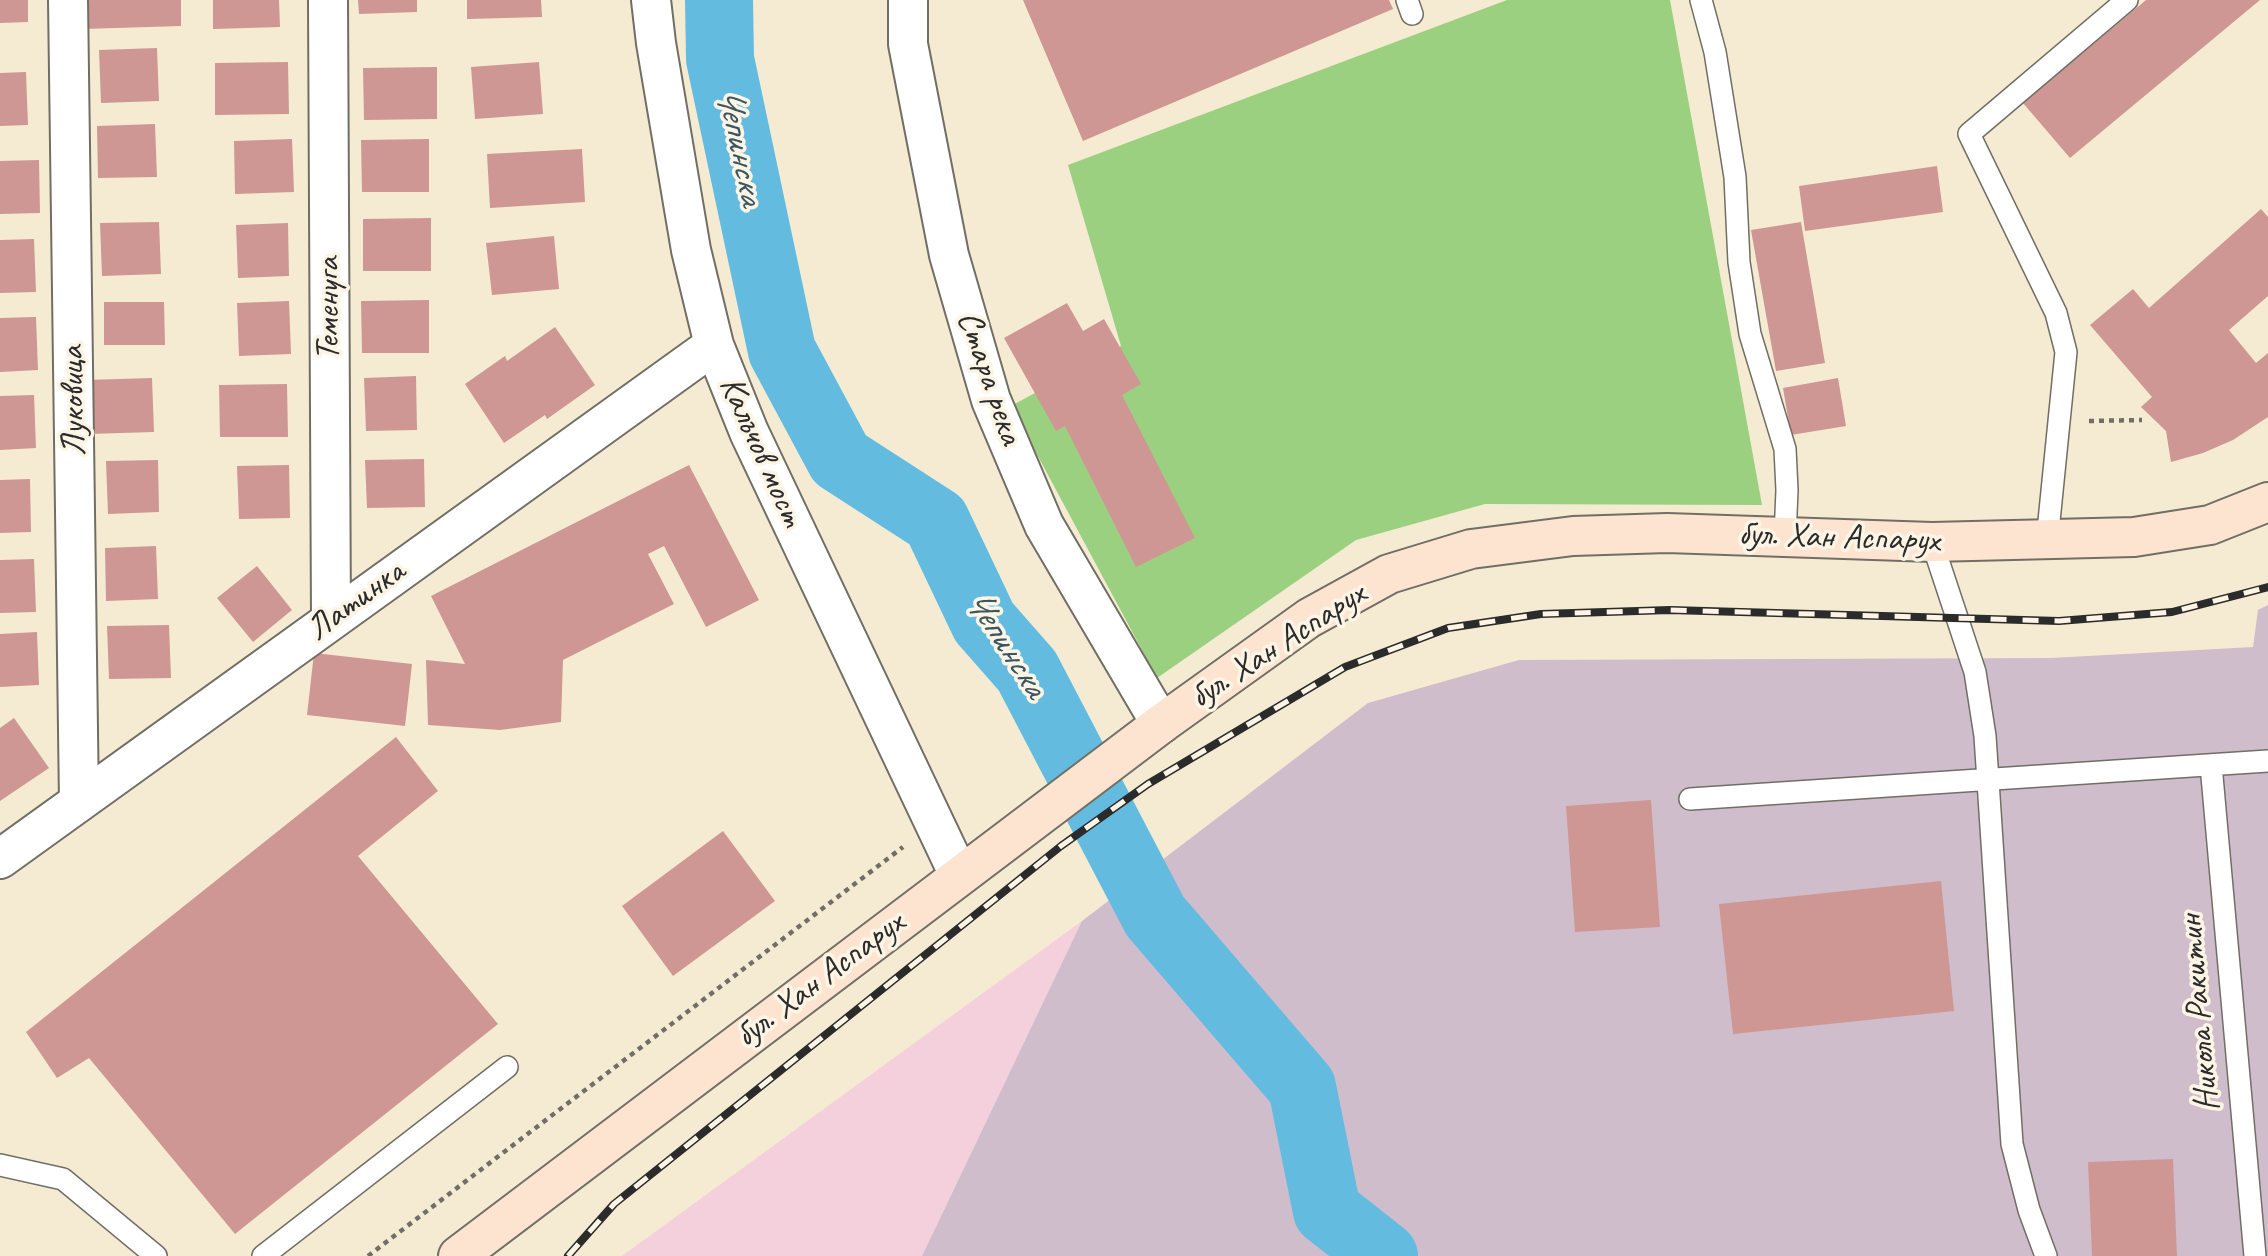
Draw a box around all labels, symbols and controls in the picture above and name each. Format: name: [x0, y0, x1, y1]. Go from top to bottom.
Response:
water label: Чепинска: [705, 83, 773, 209]
street label: Теменуга: [308, 257, 350, 361]
street label: Стара река: [947, 306, 1031, 450]
street label: Луковица: [52, 346, 96, 456]
street label: Калъчов мост: [709, 370, 813, 534]
street label: бул. Хан Аспарух: [1738, 514, 1940, 562]
street label: Латинка: [299, 551, 413, 651]
street label: бул. Хан Аспарух: [1182, 574, 1374, 718]
water label: Чепинска: [954, 582, 1056, 706]
street label: бул. Хан Аспарух: [727, 903, 913, 1057]
street label: Никола Ракитин: [2170, 913, 2230, 1113]

